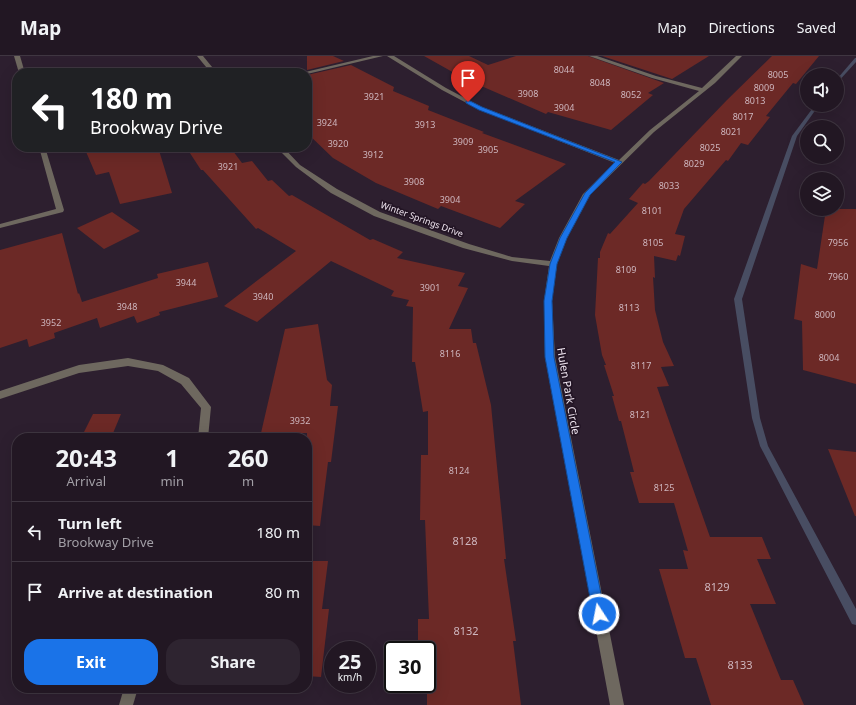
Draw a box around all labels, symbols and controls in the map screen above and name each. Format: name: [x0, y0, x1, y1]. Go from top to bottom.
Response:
text: Map: [20, 15, 61, 41]
text: Map: [657, 18, 686, 37]
text: Directions: [708, 18, 775, 37]
text: Saved: [797, 18, 836, 37]
pin: [451, 61, 485, 102]
house number: 8044: [554, 63, 574, 76]
icon: arrive: [457, 67, 479, 89]
house number: 8005: [768, 68, 788, 81]
map controls: [800, 68, 844, 216]
button: sound: [800, 68, 844, 112]
house number: 8048: [590, 76, 610, 89]
text: 180 m: [90, 79, 173, 117]
house number: 8009: [754, 81, 774, 94]
icon: left: [24, 84, 76, 136]
house number: 3908: [518, 87, 538, 100]
house number: 8052: [621, 88, 641, 101]
house number: 3921: [364, 90, 384, 103]
house number: 8013: [745, 94, 765, 107]
house number: 3904: [554, 101, 574, 114]
house number: 8017: [733, 110, 753, 123]
text: Brookway Drive: [90, 115, 223, 139]
house number: 3924: [317, 116, 337, 129]
house number: 3913: [415, 118, 435, 131]
button: search: [800, 120, 844, 164]
house number: 8021: [721, 125, 741, 138]
house number: 3909: [453, 135, 473, 148]
house number: 3920: [328, 137, 348, 150]
house number: 8025: [700, 141, 720, 154]
house number: 3905: [478, 143, 498, 156]
house number: 3912: [363, 148, 383, 161]
house number: 8029: [684, 157, 704, 170]
house number: 3921: [218, 160, 238, 173]
button: layers: [800, 172, 844, 216]
house number: 3908: [404, 175, 424, 188]
house number: 8033: [659, 179, 679, 192]
house number: 3904: [440, 193, 460, 206]
street label: Winter Springs Drive: [379, 198, 465, 240]
house number: 8101: [642, 204, 662, 217]
house number: 8105: [643, 236, 663, 249]
house number: 7956: [828, 236, 848, 249]
house number: 8109: [616, 263, 636, 276]
house number: 7960: [828, 270, 848, 283]
house number: 3944: [176, 276, 196, 289]
house number: 3901: [420, 281, 440, 294]
house number: 3940: [253, 290, 273, 303]
house number: 3948: [117, 300, 137, 313]
house number: 8113: [619, 301, 639, 314]
house number: 8000: [815, 308, 835, 321]
house number: 3952: [41, 316, 61, 329]
street label: Hulen Park Circle: [554, 346, 584, 436]
house number: 8116: [440, 347, 460, 360]
house number: 8004: [819, 351, 839, 364]
house number: 8117: [631, 359, 651, 372]
house number: 8121: [630, 408, 650, 421]
house number: 3932: [290, 414, 310, 427]
text: 20:43: [55, 441, 117, 474]
text: 1: [165, 441, 179, 474]
text: 260: [227, 441, 269, 474]
house number: 8124: [449, 464, 469, 477]
text: Arrival: [66, 472, 106, 490]
text: min: [160, 472, 184, 490]
text: m: [242, 472, 254, 490]
house number: 8125: [654, 481, 674, 494]
text: Turn left: [58, 513, 122, 533]
icon: left: [24, 521, 46, 543]
text: 180 m: [256, 522, 300, 542]
text: Brookway Drive: [58, 533, 154, 551]
house number: 8128: [452, 533, 478, 548]
house number: 8129: [704, 579, 730, 594]
icon: arrive: [24, 581, 46, 603]
text: Arrive at destination: [58, 582, 213, 602]
text: 80 m: [265, 582, 300, 602]
position arrow: [578, 593, 620, 635]
house number: 8132: [453, 623, 479, 638]
button: Exit: [24, 639, 158, 685]
button: Share: [166, 639, 300, 685]
speed limit sign: 30: [384, 641, 436, 693]
text: 25: [339, 648, 361, 675]
house number: 8133: [727, 657, 753, 672]
text: km/h: [338, 670, 362, 684]

